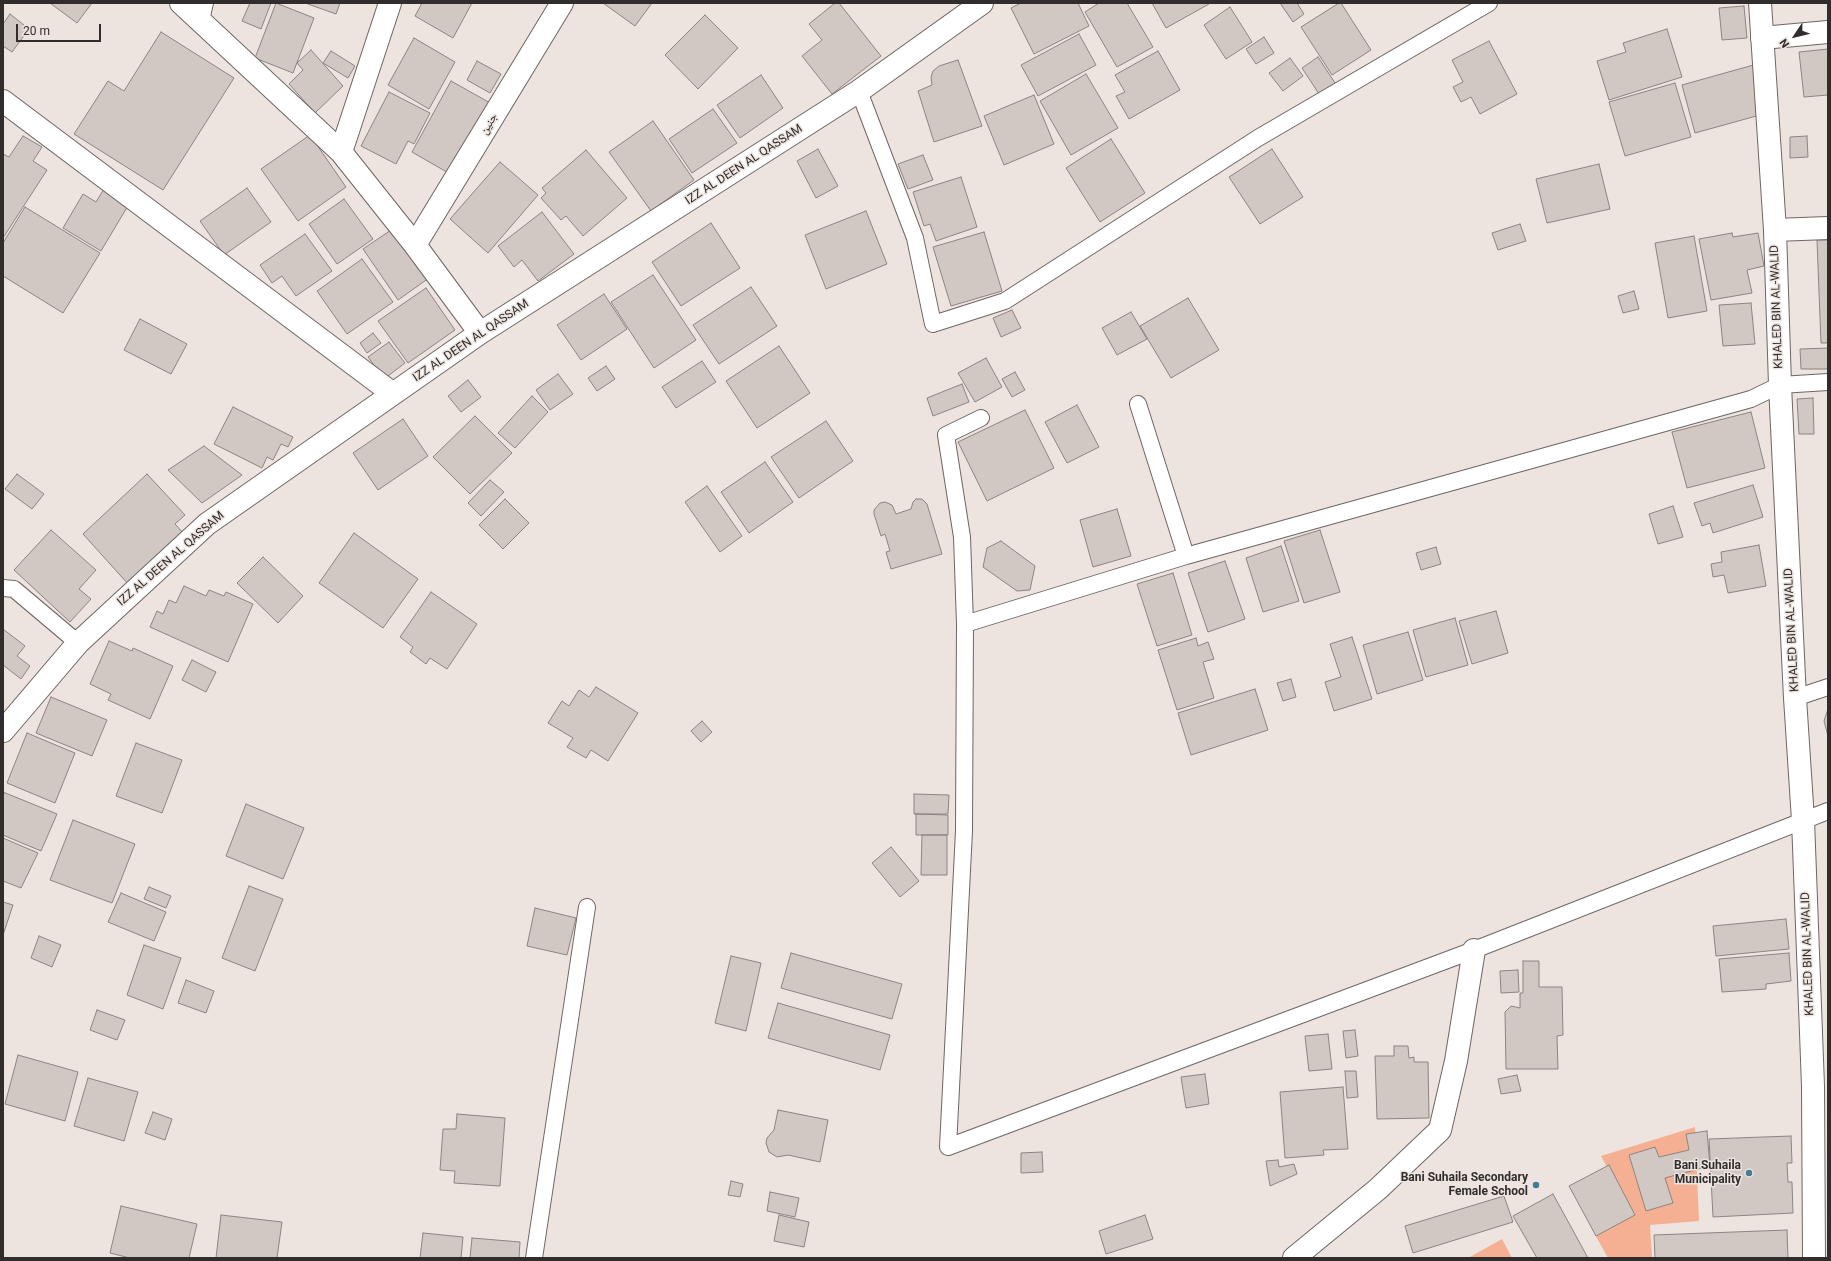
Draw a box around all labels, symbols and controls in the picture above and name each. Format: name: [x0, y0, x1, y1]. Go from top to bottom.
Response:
scale bar: [18, 16, 103, 42]
north arrow: [1775, 16, 1815, 56]
text: 20 m: [23, 24, 50, 38]
text: N: [1777, 36, 1792, 50]
street label: جنين: [477, 111, 501, 137]
street label: IZZ AL DEEN AL QASSAM: [683, 122, 805, 208]
street label: KHALED BIN AL-WALID: [1768, 245, 1786, 369]
street label: IZZ AL DEEN AL QASSAM: [410, 297, 532, 385]
street label: IZZ AL DEEN AL QASSAM: [115, 509, 227, 609]
street label: KHALED BIN AL-WALID: [1782, 568, 1802, 692]
street label: KHALED BIN AL-WALID: [1799, 892, 1817, 1016]
place label: Bani Suhaila Municipality: [1674, 1159, 1741, 1187]
marker: Bani Suhaila Municipality: [1744, 1168, 1754, 1178]
place label: Bani Suhaila Secondary Female School: [1401, 1171, 1528, 1199]
marker: Bani Suhaila Secondary Female School: [1531, 1180, 1541, 1190]

